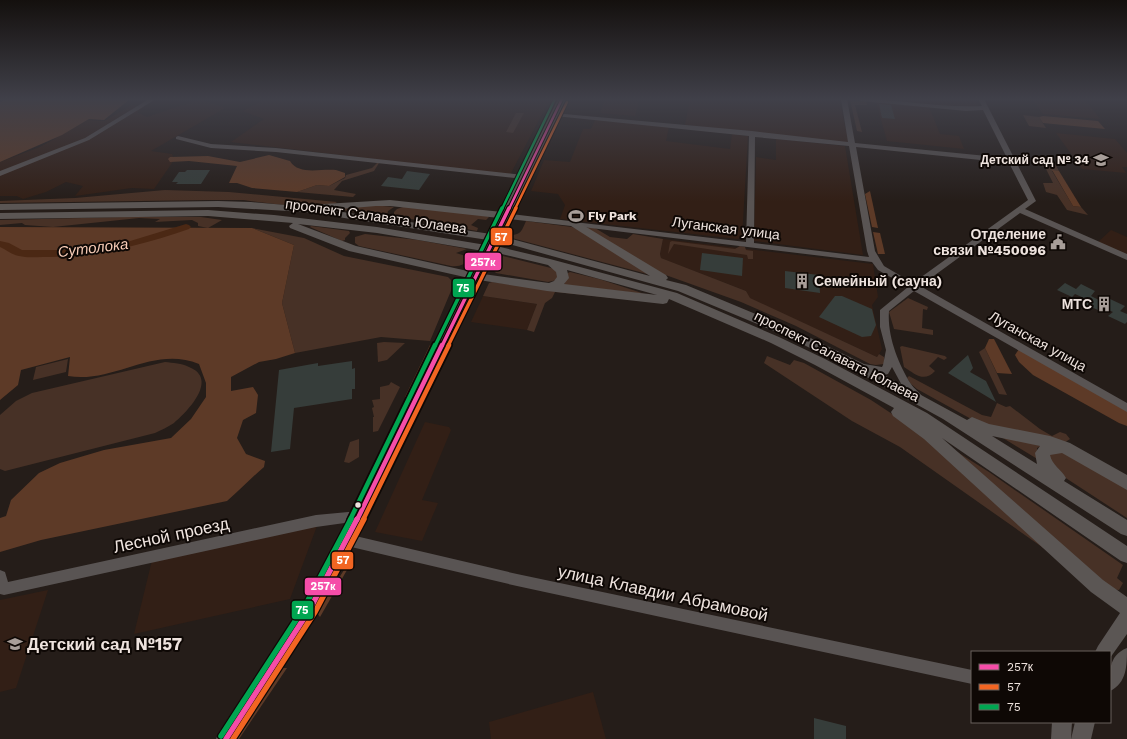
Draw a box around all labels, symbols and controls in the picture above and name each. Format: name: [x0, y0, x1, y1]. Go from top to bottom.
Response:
school or university icon: Детский сад № 34: [1092, 151, 1110, 169]
place label: Детский сад № 34: [980, 153, 1089, 167]
street label: проспект Салавата Юлаева: [284, 195, 468, 237]
sports icon: Fly Park: [567, 207, 585, 225]
place label: Fly Park: [588, 209, 637, 223]
street label: Луганская улица: [671, 213, 781, 243]
place label: Отделение связи №450096: [933, 226, 1046, 258]
line badge: 57: [490, 227, 513, 246]
text: 57: [495, 231, 508, 244]
public building icon: Отделение связи №450096: [1049, 233, 1067, 251]
water label: Сутолока: [57, 235, 129, 261]
line badge: 257к: [464, 252, 502, 271]
text: 257к: [471, 256, 496, 269]
building icon: Семейный (сауна): [793, 272, 811, 290]
place label: Семейный (сауна): [814, 273, 942, 289]
line badge: 75: [452, 278, 475, 298]
text: 75: [457, 282, 469, 295]
building icon: МТС: [1095, 295, 1113, 313]
place label: МТС: [1062, 296, 1092, 312]
street label: проспект Салавата Юлаева: [752, 307, 922, 405]
street label: Луганская улица: [987, 308, 1090, 374]
unlabelled marker: [353, 500, 363, 510]
street label: Лесной проезд: [111, 513, 231, 557]
line badge: 57: [331, 551, 354, 570]
text: 57: [337, 554, 350, 567]
street label: улица Клавдии Абрамовой: [556, 561, 770, 625]
line badge: 257к: [304, 577, 342, 596]
text: 257к: [311, 580, 336, 593]
line badge: 75: [291, 600, 314, 620]
text: 75: [296, 604, 308, 617]
place label: Детский сад №157: [27, 634, 182, 654]
school or university icon: Детский сад №157: [6, 635, 24, 653]
legend: [971, 651, 1111, 723]
text: 257к: [1007, 660, 1034, 674]
text: 57: [1007, 680, 1021, 694]
text: 75: [1007, 700, 1021, 714]

